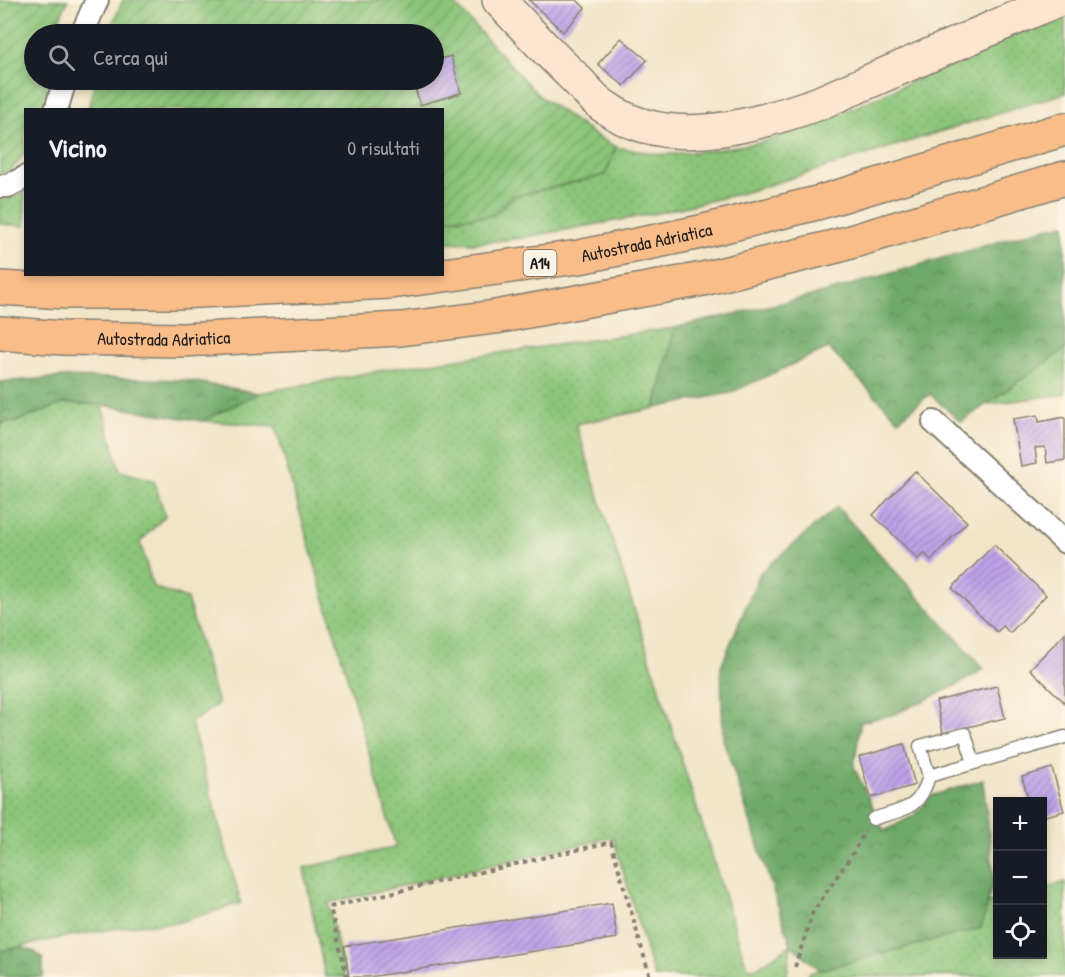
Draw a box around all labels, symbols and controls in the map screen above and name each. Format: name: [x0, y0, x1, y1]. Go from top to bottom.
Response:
search box: [24, 24, 444, 90]
icon: search: [45, 41, 78, 74]
text: Cerca qui: [93, 42, 168, 72]
text: Vicino: [48, 130, 107, 165]
text: 0 risultati: [347, 134, 420, 161]
street label: Autostrada Adriatica: [579, 217, 714, 268]
road number: A14: [524, 250, 556, 276]
street label: Autostrada Adriatica: [97, 325, 231, 352]
map controls: [993, 797, 1047, 959]
button: +: [993, 797, 1047, 851]
button: −: [993, 851, 1047, 905]
button: locate: [993, 905, 1047, 959]

